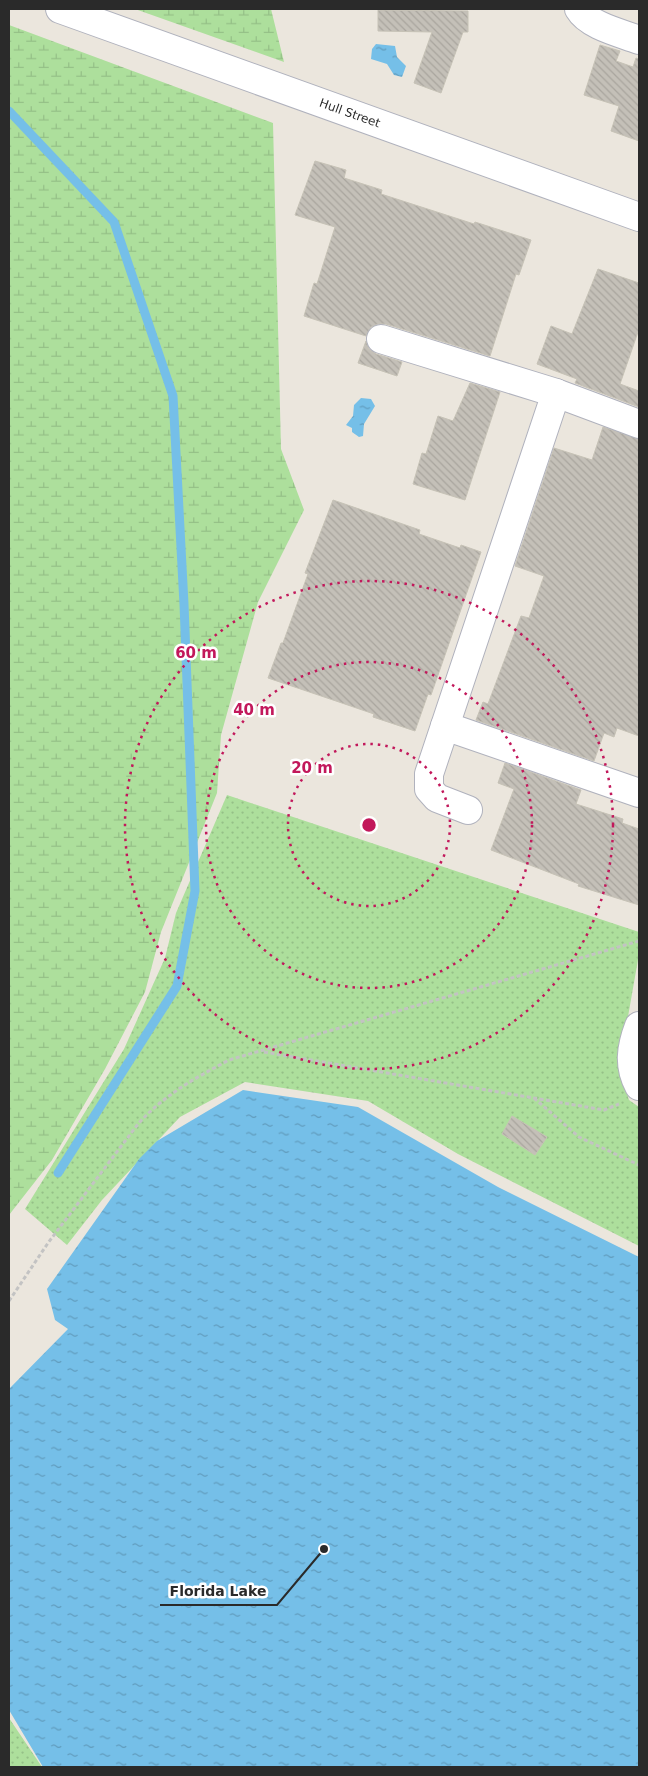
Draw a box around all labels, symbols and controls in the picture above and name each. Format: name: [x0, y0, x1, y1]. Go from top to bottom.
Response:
street label: Hull Street: [318, 96, 382, 131]
text: 60 m: [175, 644, 217, 662]
text: 40 m: [233, 701, 275, 719]
text: 20 m: [291, 759, 333, 777]
centre of rings: [360, 816, 378, 834]
callout: Florida Lake: [160, 1576, 277, 1605]
text: Florida Lake: [170, 1583, 266, 1599]

